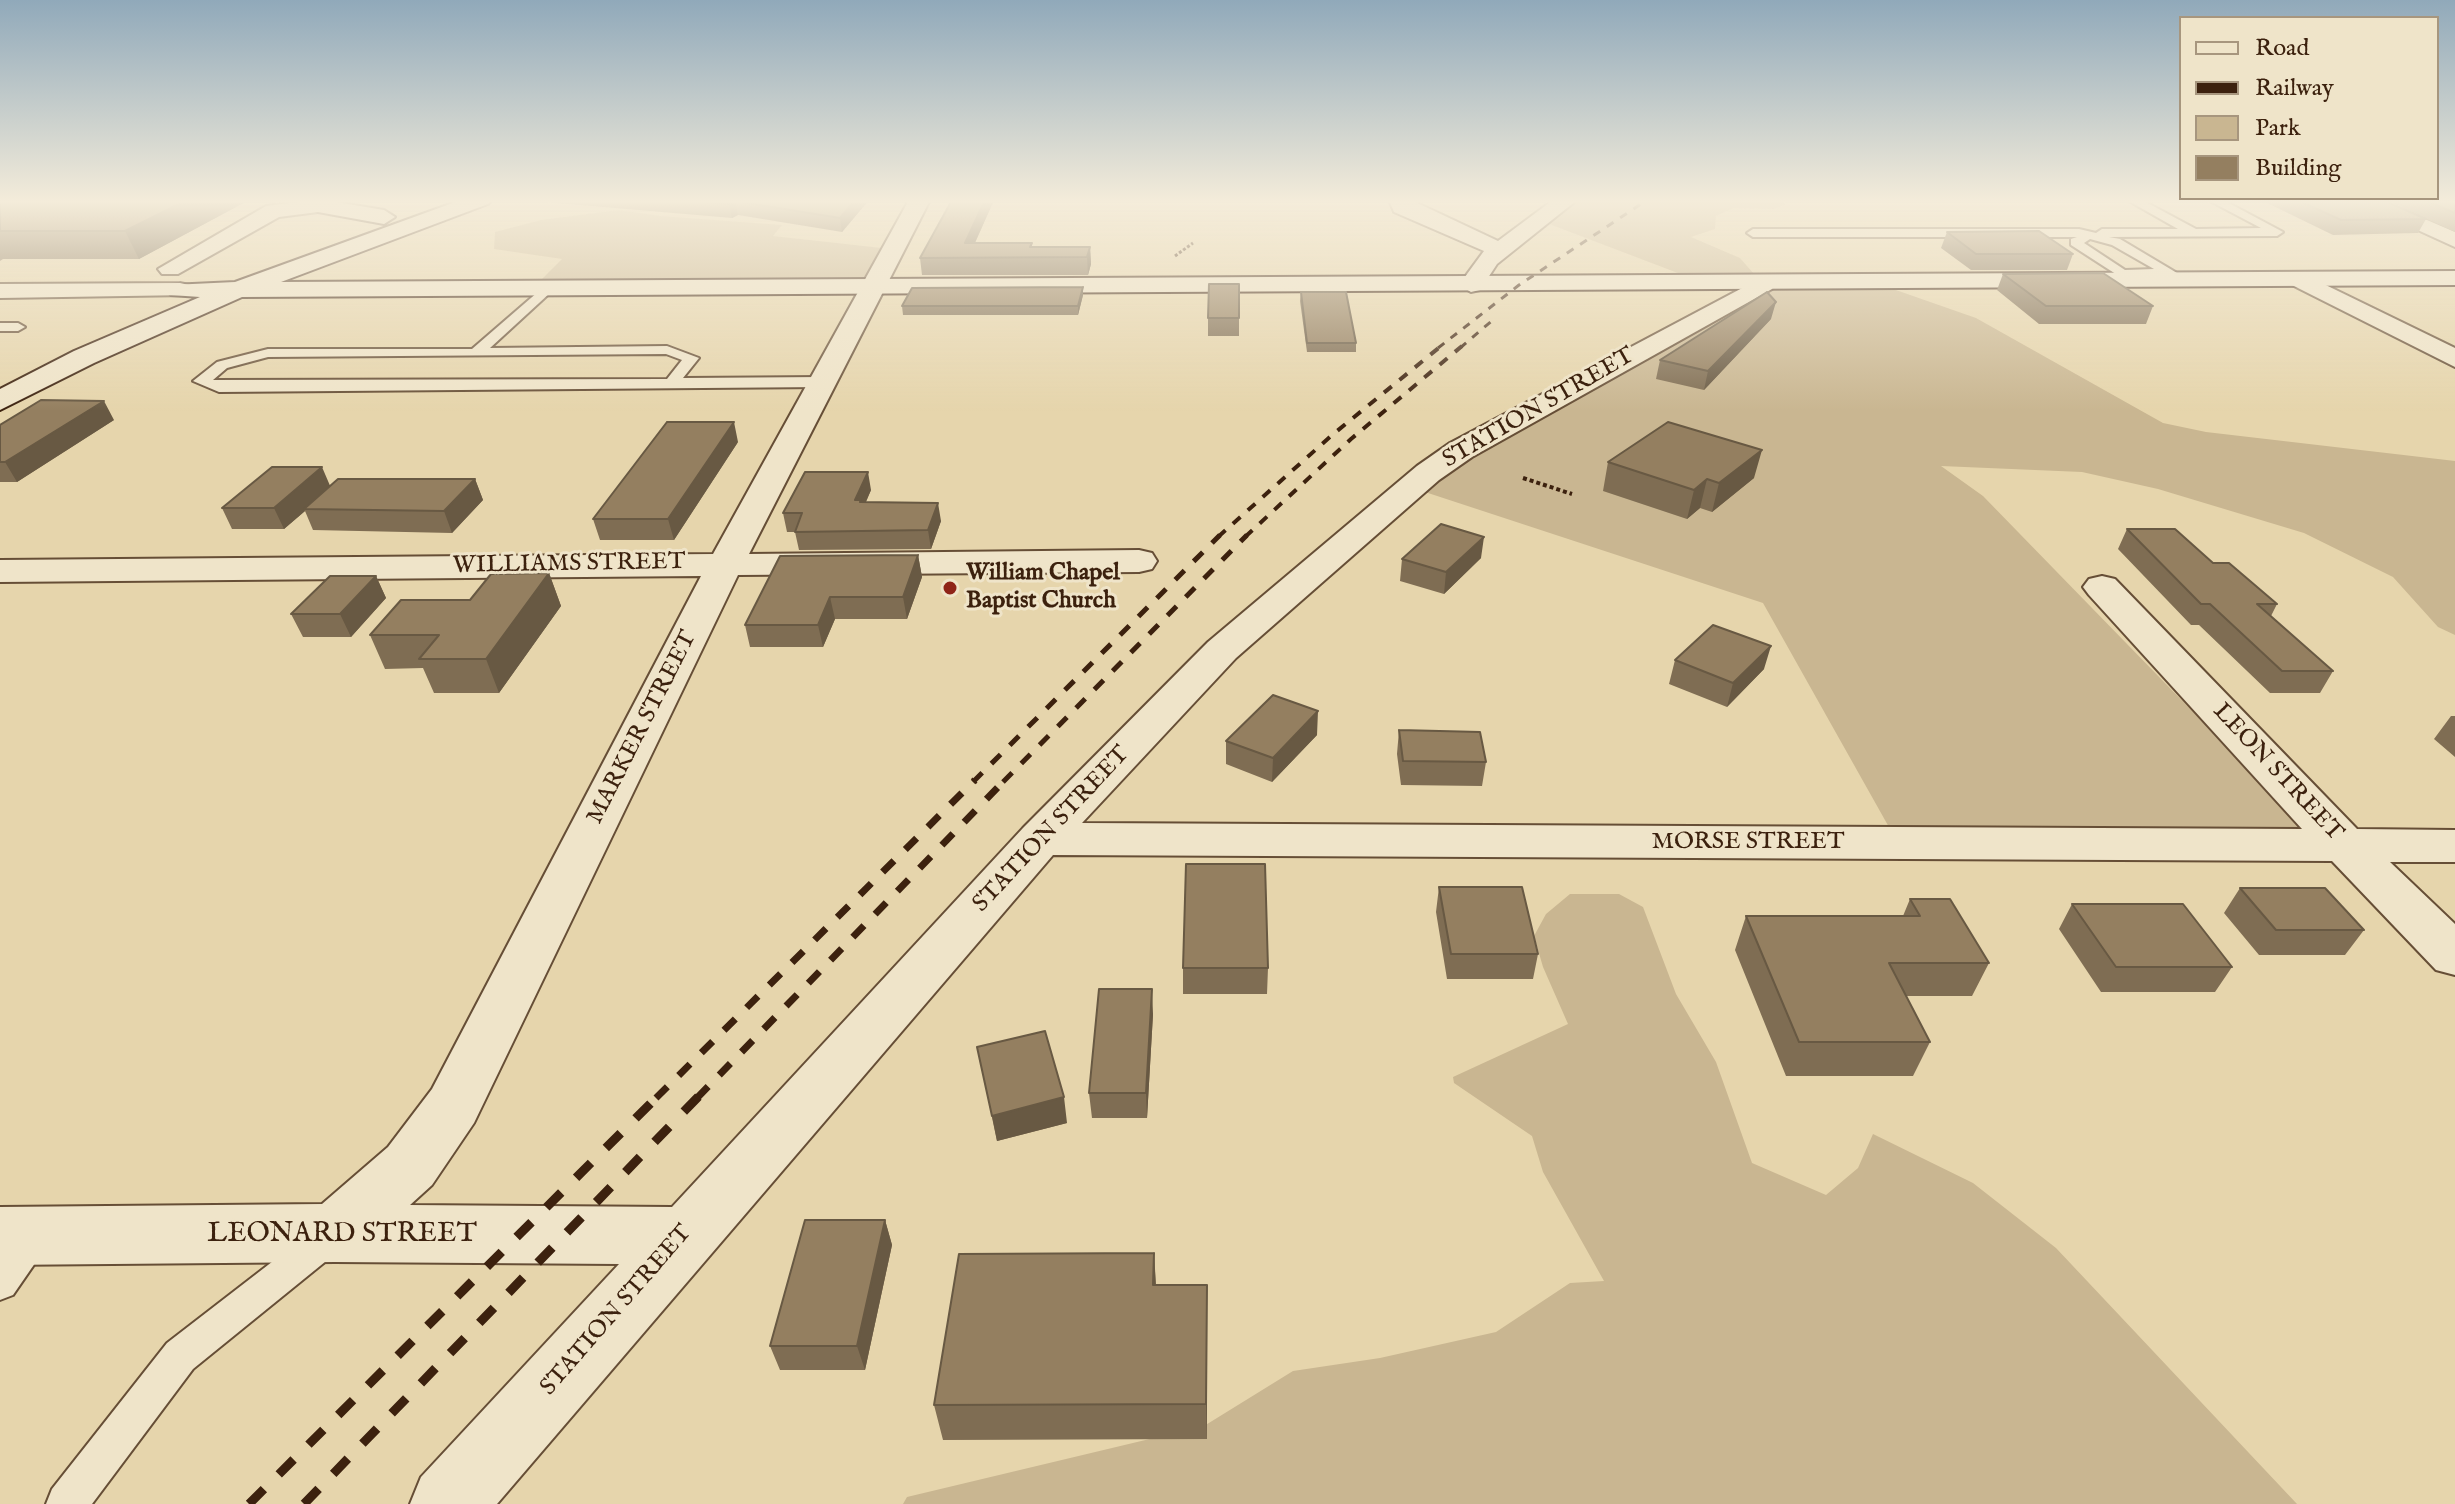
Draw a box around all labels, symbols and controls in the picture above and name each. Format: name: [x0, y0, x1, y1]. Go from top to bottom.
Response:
legend: [2179, 16, 2439, 200]
text: Road: [2255, 33, 2309, 64]
text: Railway: [2255, 73, 2334, 104]
text: Park: [2255, 113, 2301, 144]
text: Building: [2255, 153, 2341, 184]
street label: STATION STREET: [1438, 342, 1640, 476]
street label: WILLIAMS STREET: [452, 549, 686, 581]
place label: William Chapel Baptist Church: [966, 560, 1120, 616]
marker: William Chapel Baptist Church: [941, 579, 959, 597]
street label: MARKER STREET: [582, 627, 704, 829]
street label: LEON STREET: [2206, 698, 2348, 848]
street label: STATION STREET: [968, 741, 1136, 919]
street label: MORSE STREET: [1652, 829, 1844, 857]
street label: LEONARD STREET: [207, 1218, 477, 1252]
street label: STATION STREET: [535, 1220, 699, 1402]

